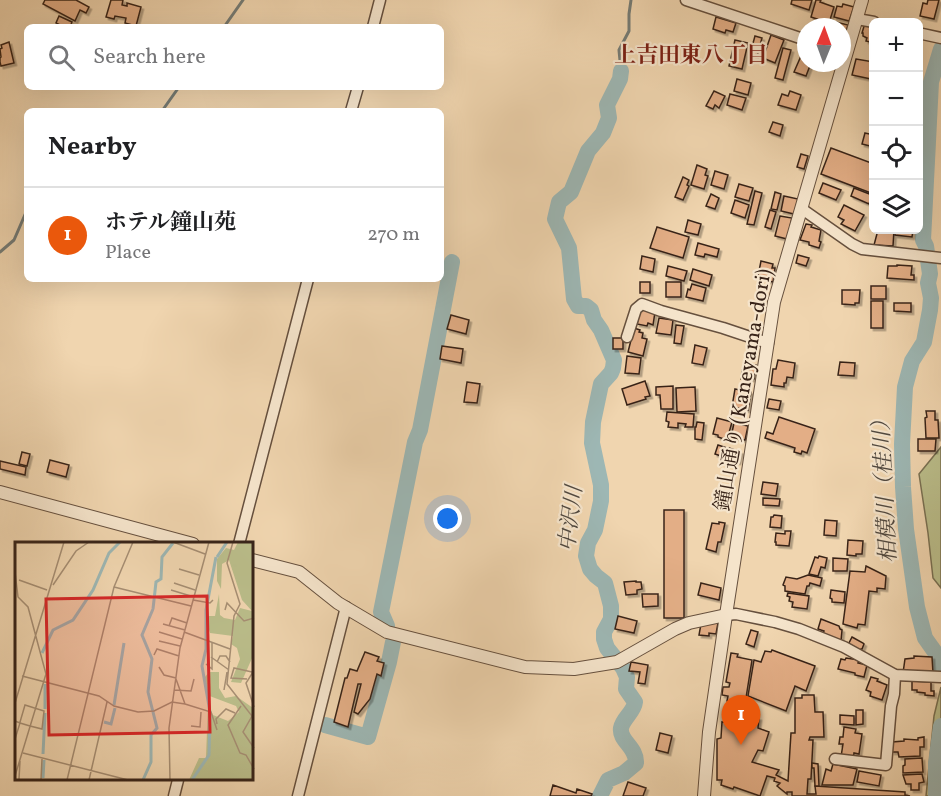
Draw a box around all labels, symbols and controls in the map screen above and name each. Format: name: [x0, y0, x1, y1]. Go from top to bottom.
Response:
north arrow: [797, 18, 851, 72]
map controls: [869, 18, 923, 234]
button: +: [869, 18, 923, 72]
search box: [24, 24, 444, 90]
icon: search: [45, 41, 78, 74]
district label: 上吉田東八丁目: [614, 41, 768, 72]
text: Search here: [93, 42, 206, 73]
button: −: [869, 72, 923, 126]
button: locate: [869, 126, 923, 180]
text: Nearby: [48, 129, 137, 165]
button: layers: [869, 180, 923, 234]
text: ホテル鐘山苑: [105, 208, 236, 239]
text: 1: [63, 221, 72, 249]
text: 270 m: [367, 221, 420, 249]
text: Place: [105, 239, 151, 267]
street label: 鐘山通り (Kaneyama-dori): [708, 267, 780, 513]
water label: 相模川（桂川）: [866, 408, 906, 564]
water label: 中沢川: [553, 482, 592, 554]
your location: [433, 504, 462, 533]
inset map: [15, 542, 254, 781]
pin: 1: [722, 696, 760, 745]

